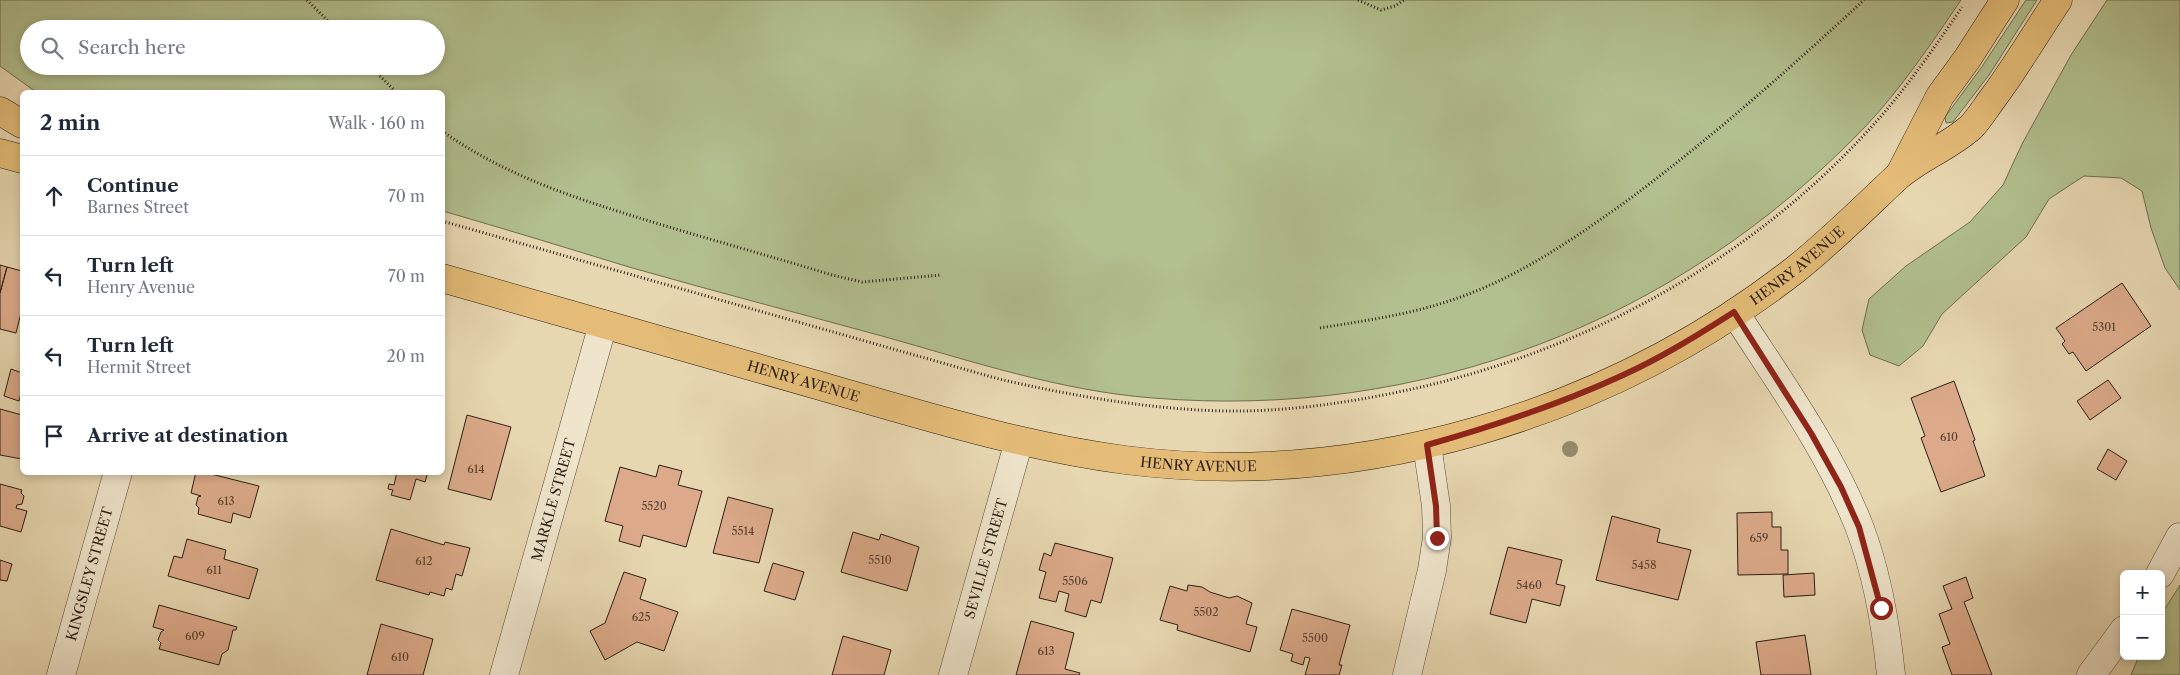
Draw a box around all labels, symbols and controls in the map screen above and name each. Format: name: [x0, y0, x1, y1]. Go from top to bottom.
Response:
search box: [20, 20, 445, 75]
icon: search: [38, 34, 66, 62]
text: Search here: [78, 36, 186, 59]
text: 2 min: [40, 110, 100, 135]
text: Walk · 160 m: [328, 113, 425, 133]
text: Continue: [87, 174, 179, 197]
icon: ahead: [40, 182, 68, 210]
text: 70 m: [388, 186, 425, 206]
text: Barnes Street: [87, 197, 189, 217]
street label: HENRY AVENUE: [1746, 222, 1848, 309]
text: Turn left: [87, 254, 174, 277]
icon: left: [40, 262, 68, 290]
text: 70 m: [388, 266, 425, 286]
text: Henry Avenue: [87, 277, 195, 297]
house number: 5301: [2092, 320, 2116, 334]
text: Turn left: [87, 334, 174, 357]
icon: left: [40, 342, 68, 370]
text: 20 m: [386, 346, 425, 366]
street label: HENRY AVENUE: [745, 356, 862, 406]
text: Hermit Street: [87, 357, 191, 377]
icon: arrive: [40, 422, 68, 450]
text: Arrive at destination: [87, 424, 288, 447]
house number: 610: [1940, 430, 1958, 444]
street label: MARKLE STREET: [527, 436, 579, 563]
street label: HENRY AVENUE: [1139, 453, 1257, 476]
house number: 614: [467, 462, 485, 476]
house number: 613: [217, 494, 235, 508]
street label: SEVILLE STREET: [960, 496, 1011, 621]
house number: 5520: [641, 499, 667, 513]
street label: KINGSLEY STREET: [62, 504, 117, 643]
house number: 5514: [732, 524, 754, 538]
route end: [1426, 527, 1449, 550]
house number: 659: [1750, 531, 1768, 545]
house number: 5510: [868, 553, 892, 567]
house number: 612: [415, 554, 433, 568]
house number: 5458: [1632, 558, 1656, 572]
house number: 611: [206, 563, 222, 577]
map controls: [2120, 570, 2165, 660]
button: +: [2120, 570, 2165, 615]
house number: 5506: [1062, 574, 1088, 588]
house number: 5460: [1516, 578, 1542, 592]
route start: [1870, 597, 1893, 620]
house number: 5502: [1193, 605, 1219, 619]
house number: 625: [632, 610, 650, 624]
button: −: [2120, 615, 2165, 660]
house number: 609: [185, 629, 205, 643]
house number: 5500: [1302, 631, 1328, 645]
house number: 613: [1037, 644, 1055, 658]
house number: 610: [391, 650, 409, 664]

